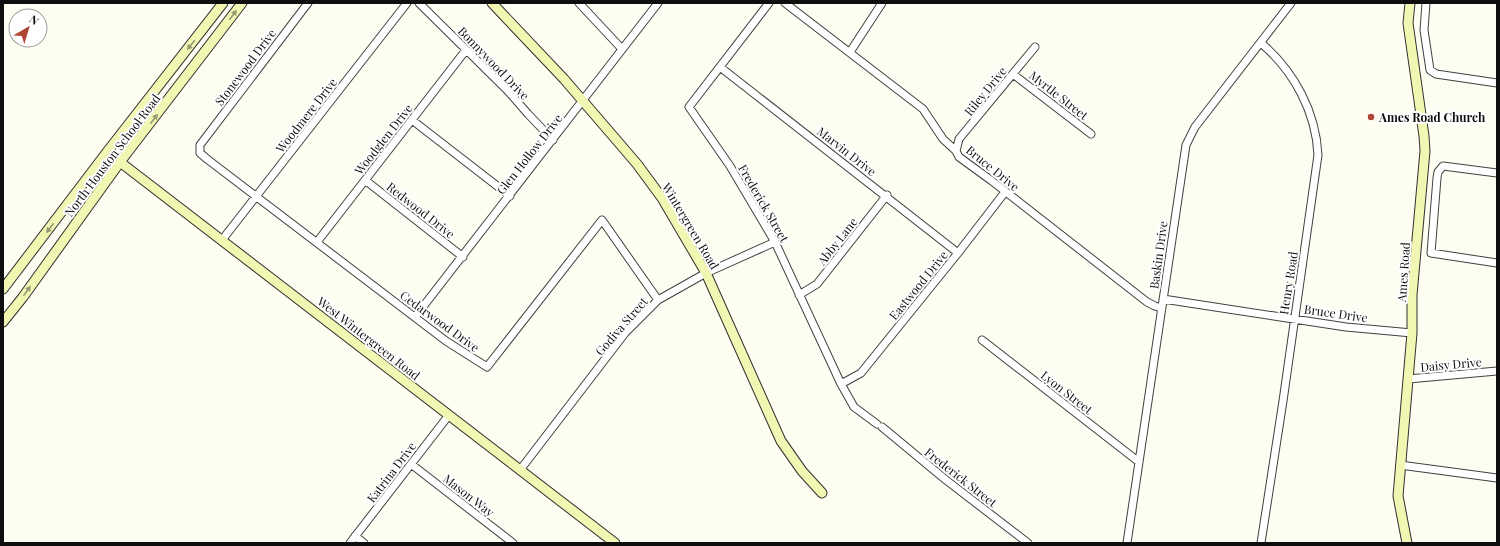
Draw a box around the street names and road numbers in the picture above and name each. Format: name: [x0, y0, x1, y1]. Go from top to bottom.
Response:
street label: Bonnywood Drive: [455, 23, 533, 103]
street label: Stonewood Drive: [211, 25, 279, 109]
street label: Riley Drive: [960, 63, 1010, 119]
street label: Myrtle Street: [1026, 67, 1092, 123]
street label: Woodmere Drive: [271, 74, 340, 156]
street label: North Houston School Road: [61, 91, 163, 219]
street label: Woodglen Drive: [350, 100, 416, 178]
street label: Glen Hollow Drive: [493, 111, 565, 197]
street label: Marvin Drive: [814, 123, 880, 179]
street label: Bruce Drive: [963, 142, 1023, 194]
street label: Frederick Street: [735, 161, 793, 245]
street label: Redwood Drive: [384, 178, 458, 242]
street label: Wintergreen Road: [658, 179, 723, 272]
street label: Abby Lane: [813, 214, 861, 269]
street label: Baskin Drive: [1145, 220, 1171, 290]
street label: Ames Road: [1393, 242, 1413, 303]
street label: Eastwood Drive: [885, 247, 951, 323]
street label: Henry Road: [1275, 250, 1301, 316]
street label: Cedarwood Drive: [397, 287, 483, 355]
street label: West Wintergreen Road: [314, 292, 424, 383]
street label: Godiva Street: [591, 293, 651, 359]
street label: Bruce Drive: [1303, 301, 1369, 325]
street label: Daisy Drive: [1420, 353, 1482, 375]
street label: Lyon Street: [1038, 367, 1097, 418]
street label: Katrina Drive: [363, 438, 419, 506]
street label: Frederick Street: [922, 444, 1001, 511]
street label: Mason Way: [440, 470, 498, 520]

